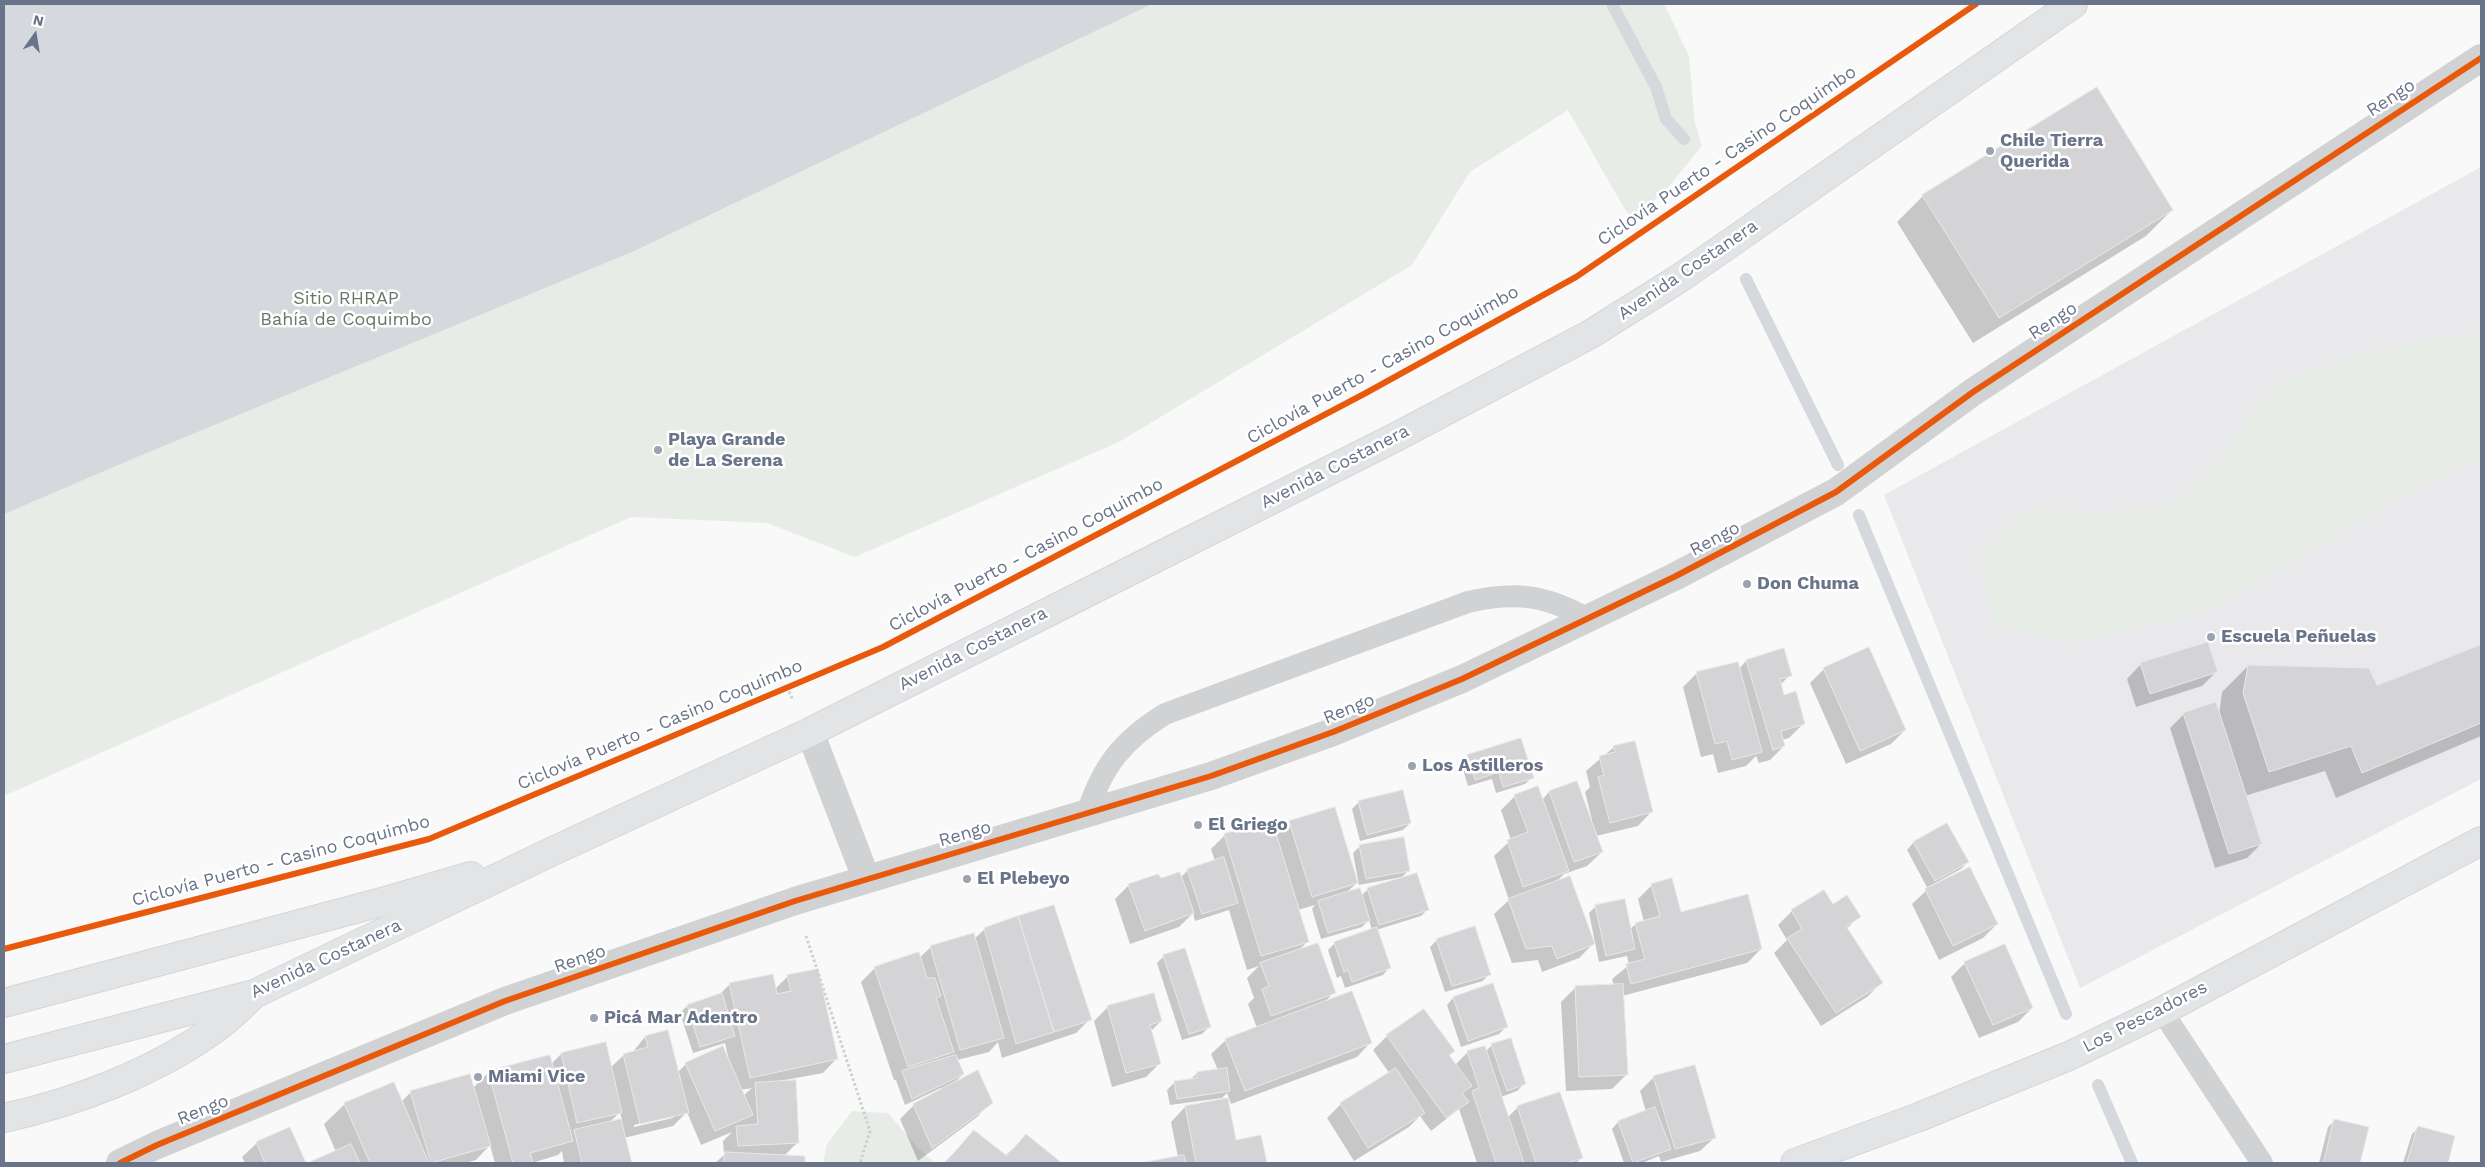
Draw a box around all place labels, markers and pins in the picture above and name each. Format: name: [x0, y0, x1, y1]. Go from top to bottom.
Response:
place label: Chile Tierra Querida: [2000, 130, 2103, 172]
marker: Chile Tierra Querida: [1984, 145, 1996, 157]
place label: Playa Grande de La Serena: [668, 429, 785, 472]
marker: Playa Grande de La Serena: [652, 444, 664, 456]
place label: Don Chuma: [1757, 573, 1859, 595]
marker: Don Chuma: [1741, 578, 1753, 590]
place label: Escuela Peñuelas: [2221, 626, 2376, 648]
marker: Escuela Peñuelas: [2205, 631, 2217, 643]
place label: Los Astilleros: [1422, 755, 1543, 777]
marker: Los Astilleros: [1406, 760, 1418, 772]
place label: El Griego: [1208, 814, 1288, 836]
marker: El Griego: [1192, 819, 1204, 831]
place label: El Plebeyo: [977, 868, 1070, 890]
marker: El Plebeyo: [961, 873, 973, 885]
place label: Picá Mar Adentro: [604, 1007, 758, 1029]
marker: Picá Mar Adentro: [588, 1012, 600, 1024]
place label: Miami Vice: [488, 1066, 586, 1088]
marker: Miami Vice: [472, 1071, 484, 1083]

